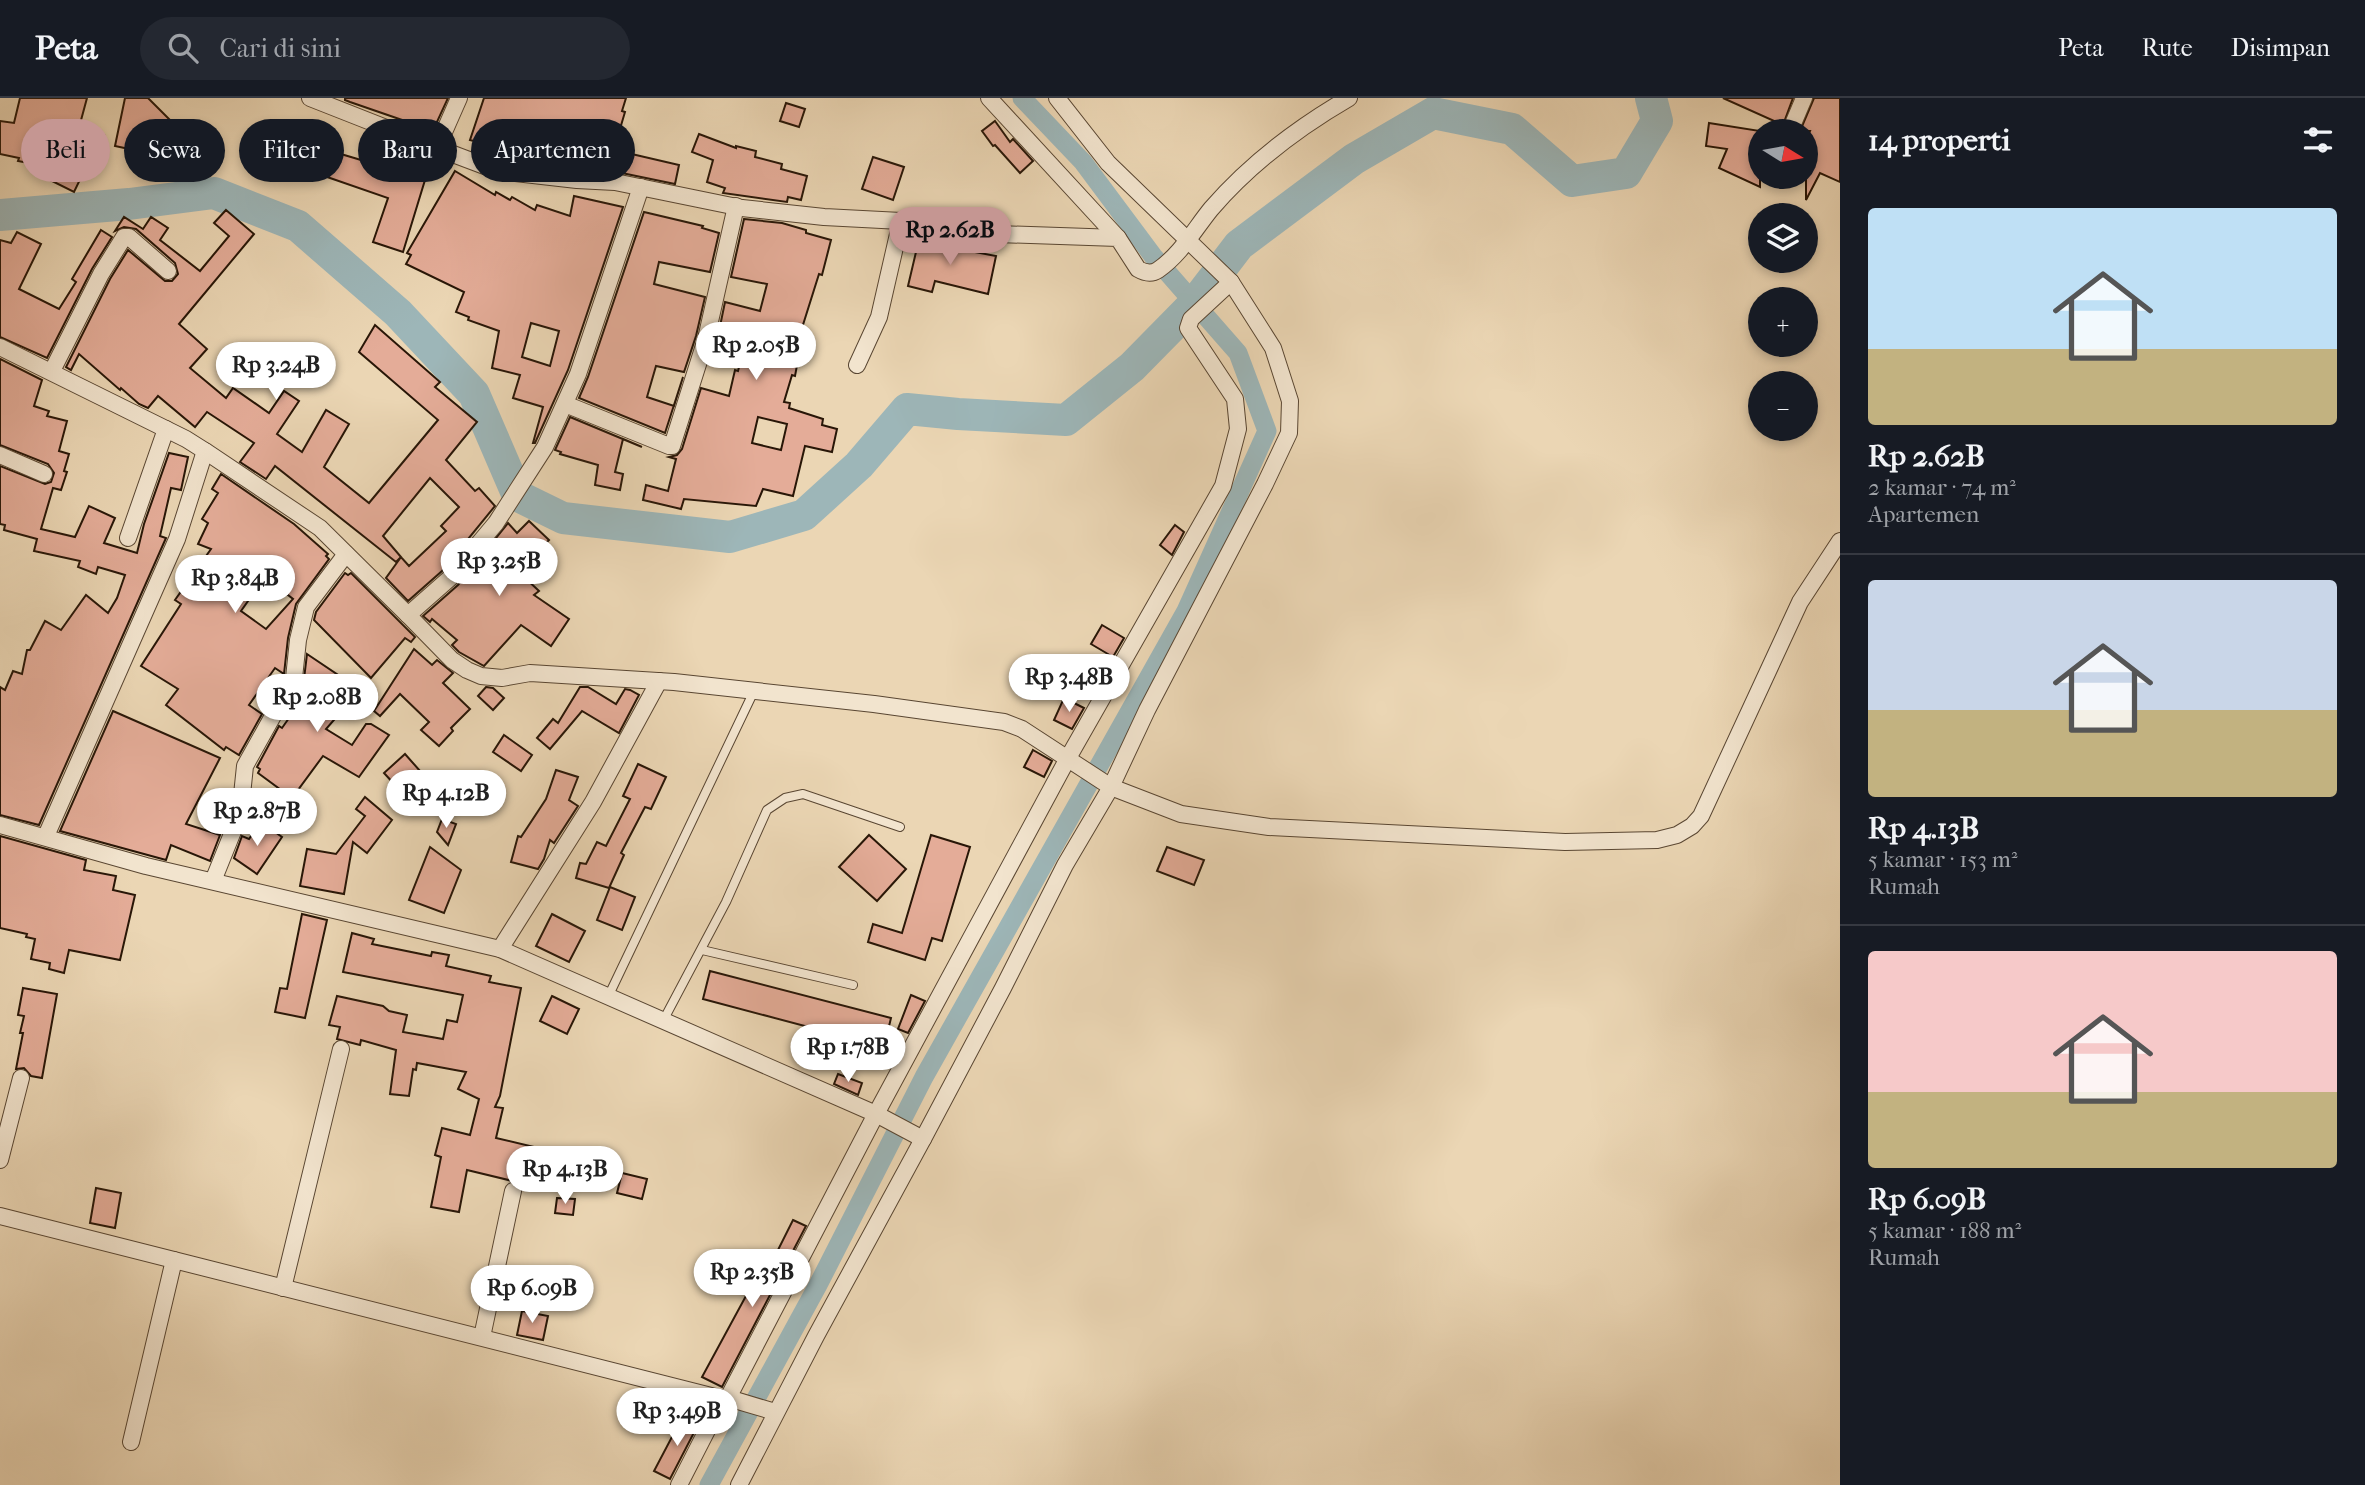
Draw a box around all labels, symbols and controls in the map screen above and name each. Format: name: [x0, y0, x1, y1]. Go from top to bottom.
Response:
search box: [140, 17, 630, 80]
text: Peta: [35, 29, 98, 68]
icon: search: [164, 29, 202, 67]
text: Cari di sini: [220, 33, 341, 64]
text: Peta: [2058, 34, 2104, 62]
text: Rute: [2142, 34, 2193, 62]
text: Disimpan: [2231, 34, 2330, 62]
chip: Beli: [21, 119, 110, 182]
chip: Sewa: [124, 119, 225, 182]
chip: Filter: [239, 119, 344, 182]
chip: Baru: [358, 119, 457, 182]
chip: Apartemen: [471, 119, 635, 182]
north arrow: [1748, 119, 1818, 189]
map controls: [1748, 119, 1818, 441]
icon: filters: [2299, 121, 2337, 159]
text: 14 properti: [1868, 123, 2010, 158]
button: layers: [1748, 203, 1818, 273]
pin: Rp 2.62B: [878, 208, 1022, 267]
text: Rp 2.62B: [905, 216, 995, 243]
icon: home: [2040, 253, 2166, 379]
button: +: [1748, 287, 1818, 357]
pin: Rp 2.05B: [684, 322, 828, 382]
text: Rp 2.05B: [712, 331, 800, 358]
pin: Rp 3.24B: [204, 342, 348, 402]
text: Rp 3.24B: [232, 351, 320, 378]
button: −: [1748, 371, 1818, 441]
text: Rp 2.62B: [1868, 439, 1985, 474]
text: 2 kamar · 74 m²: [1868, 474, 2016, 501]
text: Apartemen: [1868, 501, 1979, 528]
pin: Rp 3.25B: [427, 538, 571, 598]
text: Rp 3.25B: [457, 547, 541, 574]
pin: Rp 3.84B: [163, 556, 307, 615]
text: Rp 3.84B: [191, 564, 279, 591]
icon: home: [2040, 625, 2166, 751]
pin: Rp 3.48B: [997, 654, 1141, 714]
text: Rp 3.48B: [1025, 663, 1113, 690]
pin: Rp 2.08B: [245, 674, 389, 734]
text: Rp 2.08B: [272, 683, 362, 710]
pin: Rp 4.12B: [374, 770, 518, 830]
text: Rp 4.12B: [402, 779, 490, 806]
pin: Rp 2.87B: [185, 788, 329, 848]
text: Rp 2.87B: [213, 797, 301, 824]
text: Rp 4.13B: [1868, 811, 1979, 846]
text: 5 kamar · 153 m²: [1868, 846, 2017, 873]
text: Rumah: [1868, 873, 1940, 900]
icon: home: [2040, 996, 2166, 1122]
pin: Rp 1.78B: [776, 1024, 920, 1084]
text: Rp 1.78B: [806, 1033, 890, 1060]
pin: Rp 4.13B: [493, 1146, 637, 1206]
text: Rp 4.13B: [522, 1155, 608, 1182]
text: Rp 6.09B: [1868, 1182, 1986, 1217]
text: 5 kamar · 188 m²: [1868, 1217, 2021, 1244]
text: Rumah: [1868, 1244, 1940, 1271]
pin: Rp 2.35B: [680, 1250, 824, 1309]
text: Rp 2.35B: [710, 1258, 794, 1285]
pin: Rp 6.09B: [460, 1266, 604, 1325]
text: Rp 6.09B: [487, 1274, 577, 1301]
pin: Rp 3.49B: [605, 1388, 749, 1448]
text: Rp 3.49B: [632, 1397, 722, 1424]

